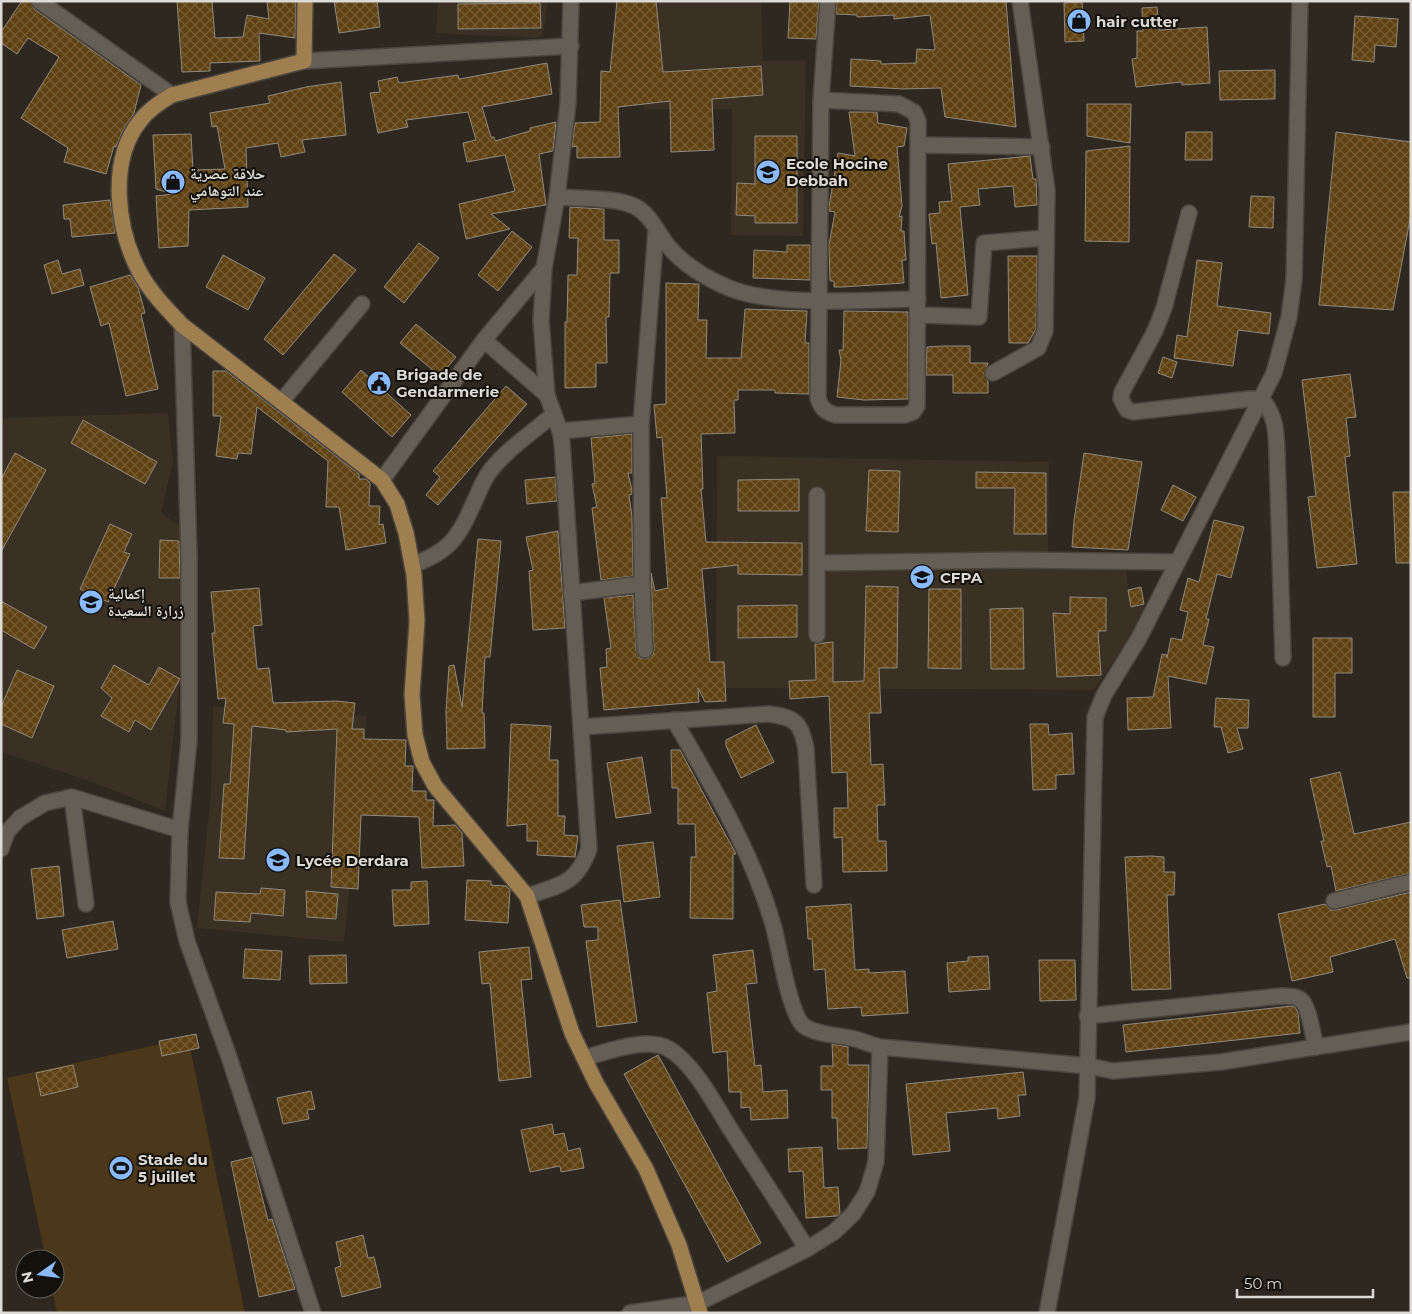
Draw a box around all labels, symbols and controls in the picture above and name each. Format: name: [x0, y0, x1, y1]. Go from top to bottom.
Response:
shop icon: hair cutter: [1066, 8, 1092, 34]
place label: hair cutter: [1096, 12, 1179, 31]
place label: Ecole Hocine Debbah: [786, 154, 888, 190]
school or university icon: Ecole Hocine Debbah: [755, 159, 781, 185]
place label: حلاقة عصرية عند التوهامي: [190, 164, 266, 202]
shop icon: حلاقة عصرية عند التوهامي: [160, 169, 186, 195]
place label: Brigade de Gendarmerie: [396, 365, 499, 401]
public building icon: Brigade de Gendarmerie: [366, 370, 392, 396]
school or university icon: CFPA: [909, 564, 935, 590]
place label: CFPA: [940, 568, 983, 587]
place label: إكمالية زرارة السعيدة: [108, 584, 184, 620]
school or university icon: إكمالية زرارة السعيدة: [78, 589, 104, 615]
school or university icon: Lycée Derdara: [265, 847, 291, 873]
place label: Lycée Derdara: [296, 851, 409, 870]
place label: Stade du 5 juillet: [138, 1150, 208, 1186]
sports icon: Stade du 5 juillet: [108, 1155, 134, 1181]
north arrow: [15, 1249, 65, 1299]
scale bar: [1237, 1266, 1373, 1298]
text: N: [17, 1269, 37, 1285]
text: 50 m: [1244, 1274, 1282, 1293]

